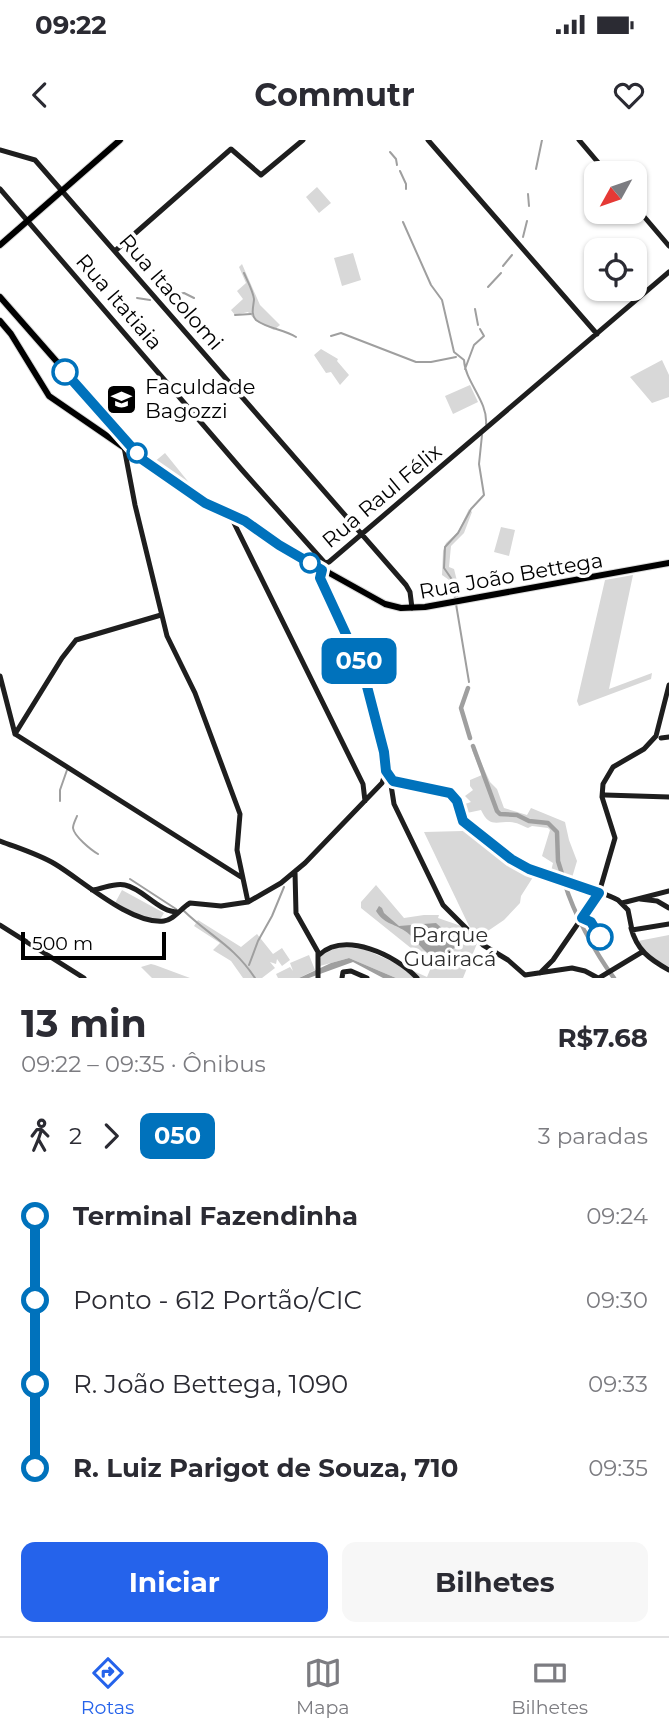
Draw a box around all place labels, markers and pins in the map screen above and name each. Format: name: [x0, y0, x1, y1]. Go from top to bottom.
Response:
unlabelled marker: [52, 359, 78, 385]
place label: Faculdade Bagozzi: [145, 374, 255, 423]
school or university icon: Faculdade Bagozzi: [105, 382, 139, 416]
unlabelled marker: [127, 443, 147, 463]
unlabelled marker: [300, 553, 320, 573]
unlabelled marker: [587, 924, 613, 950]

